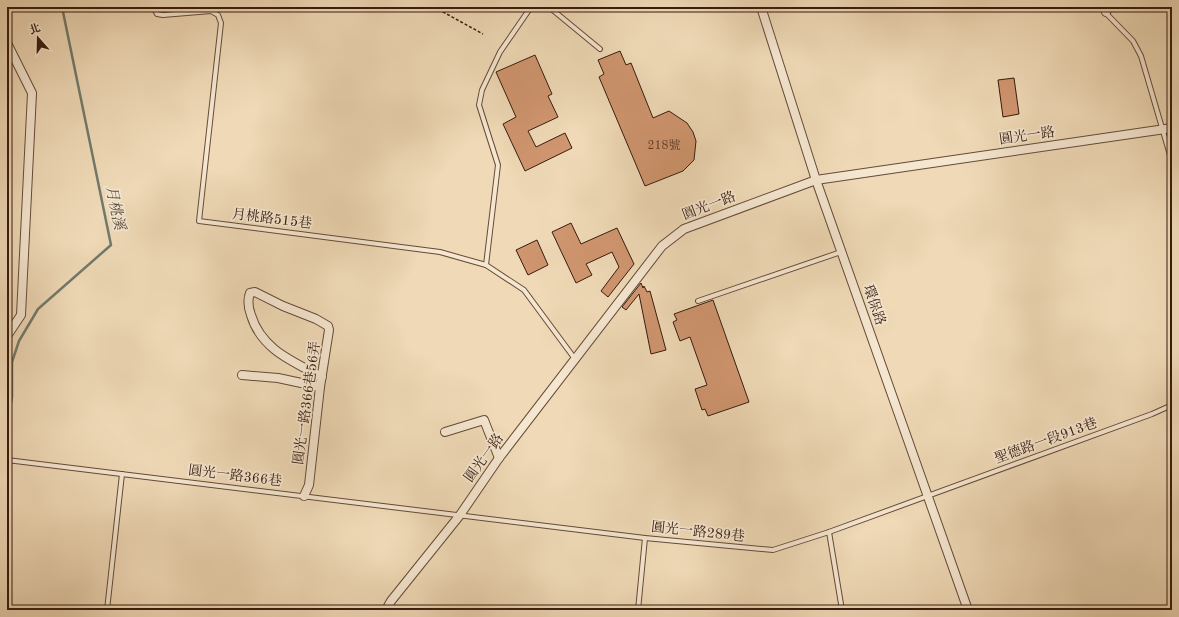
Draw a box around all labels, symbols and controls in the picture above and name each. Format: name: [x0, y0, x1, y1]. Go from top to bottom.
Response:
north arrow: [18, 18, 58, 58]
text: 北: [27, 21, 42, 37]
street label: 圓光一路: [998, 124, 1056, 147]
house number: 218號: [648, 138, 680, 152]
water label: 月桃溪: [102, 184, 128, 234]
street label: 圓光一路: [680, 188, 738, 223]
street label: 月桃路515巷: [231, 206, 313, 231]
street label: 環保路: [861, 283, 888, 327]
street label: 圓光一路366巷56弄: [290, 340, 323, 466]
street label: 聖德路一段913巷: [992, 415, 1099, 466]
street label: 圓光一路: [461, 431, 506, 485]
street label: 圓光一路366巷: [187, 462, 283, 489]
street label: 圓光一路289巷: [650, 519, 746, 544]

